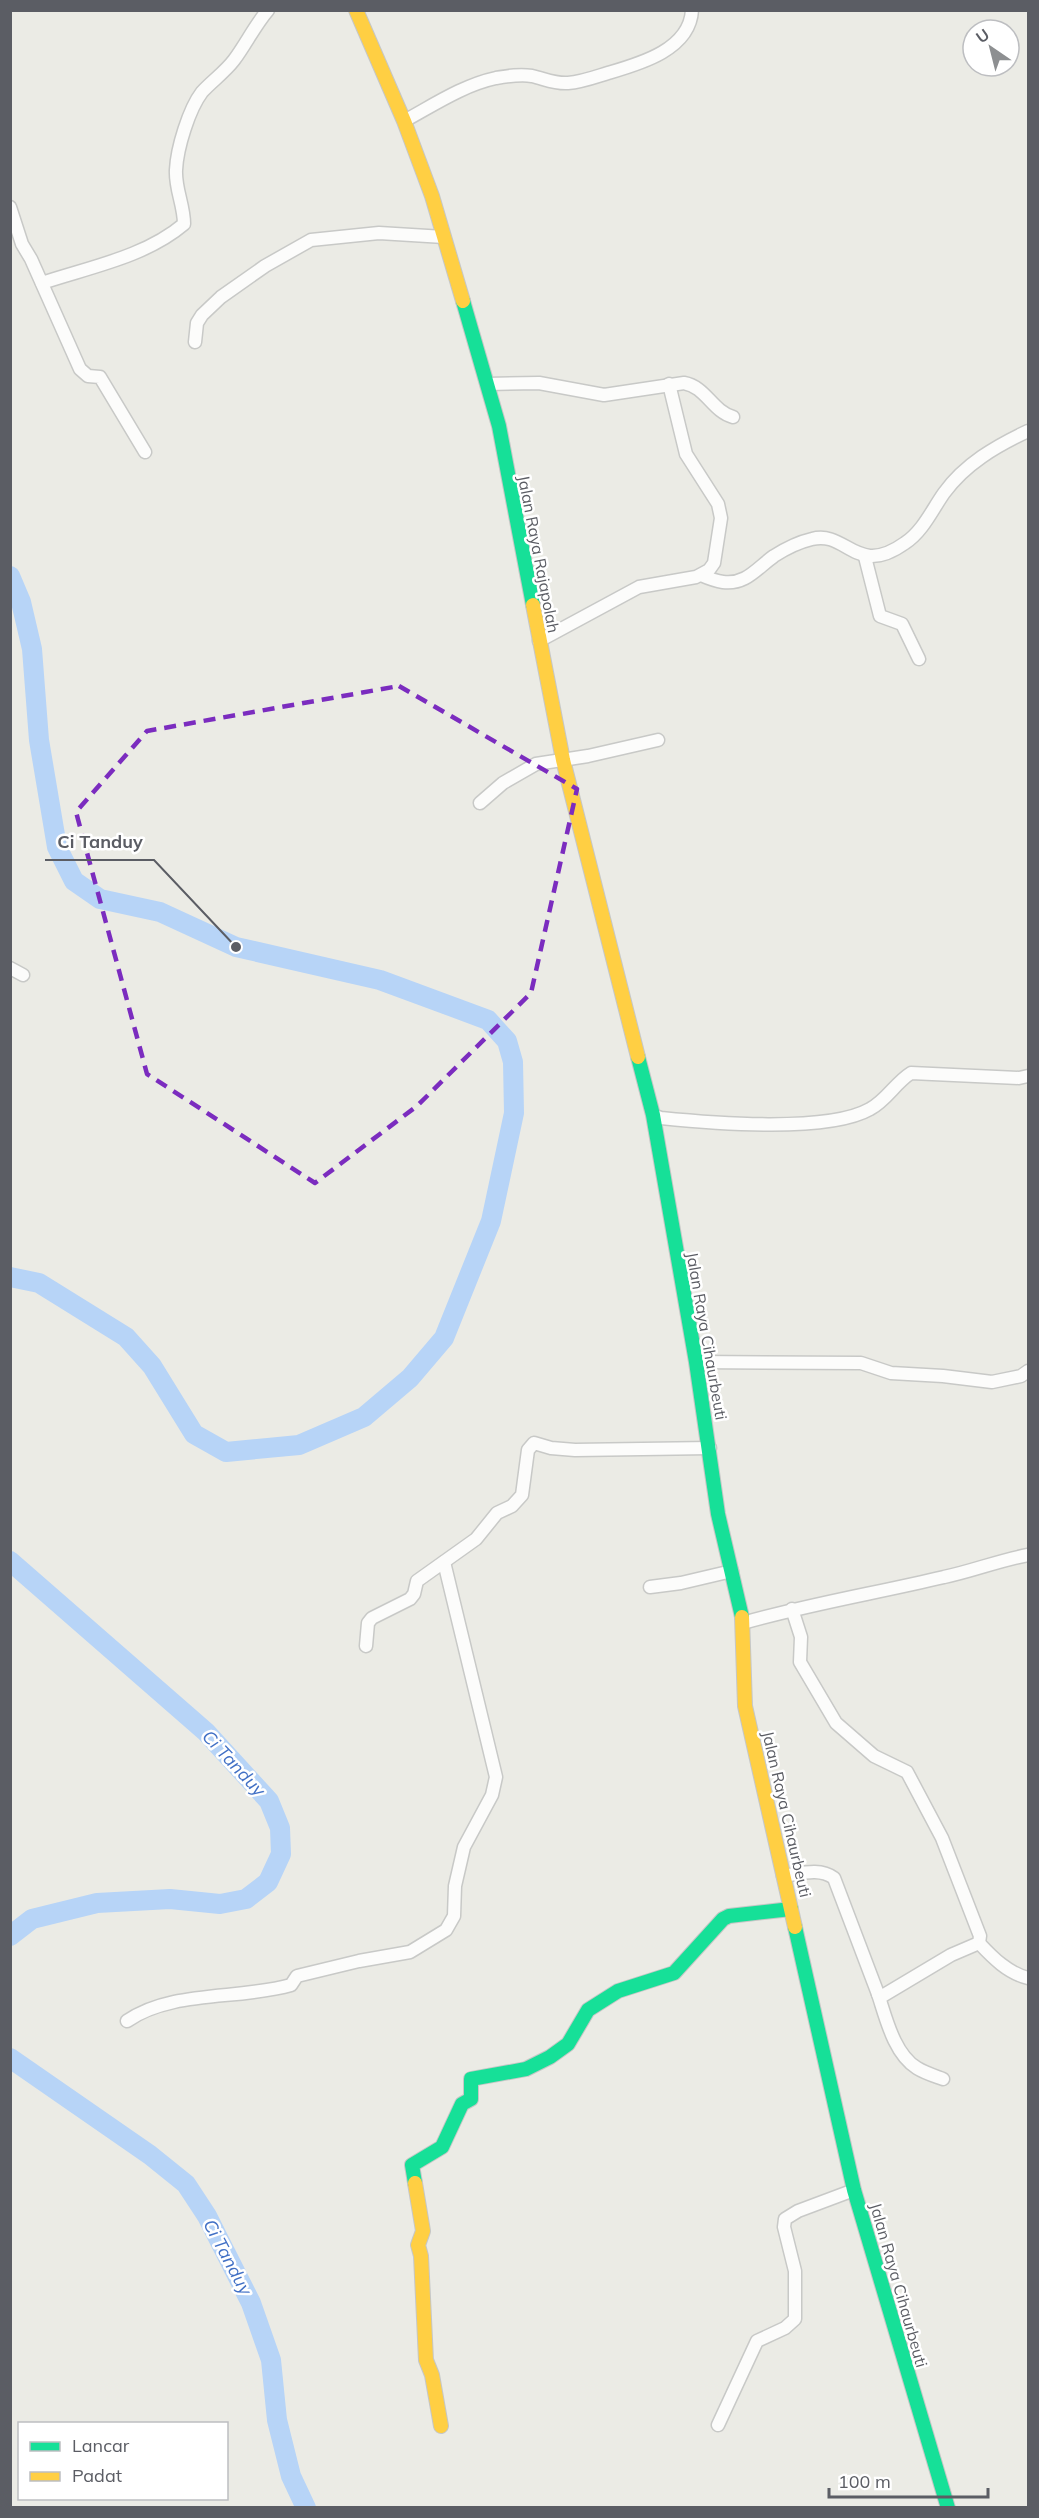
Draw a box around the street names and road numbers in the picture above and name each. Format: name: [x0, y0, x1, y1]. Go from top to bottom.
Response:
street label: Jalan Raya Rajapolah: [514, 474, 564, 634]
street label: Jalan Raya Cihaurbeuti: [682, 1250, 732, 1422]
street label: Jalan Raya Cihaurbeuti: [758, 1729, 816, 1899]
street label: Jalan Raya Cihaurbeuti: [866, 2200, 932, 2370]

